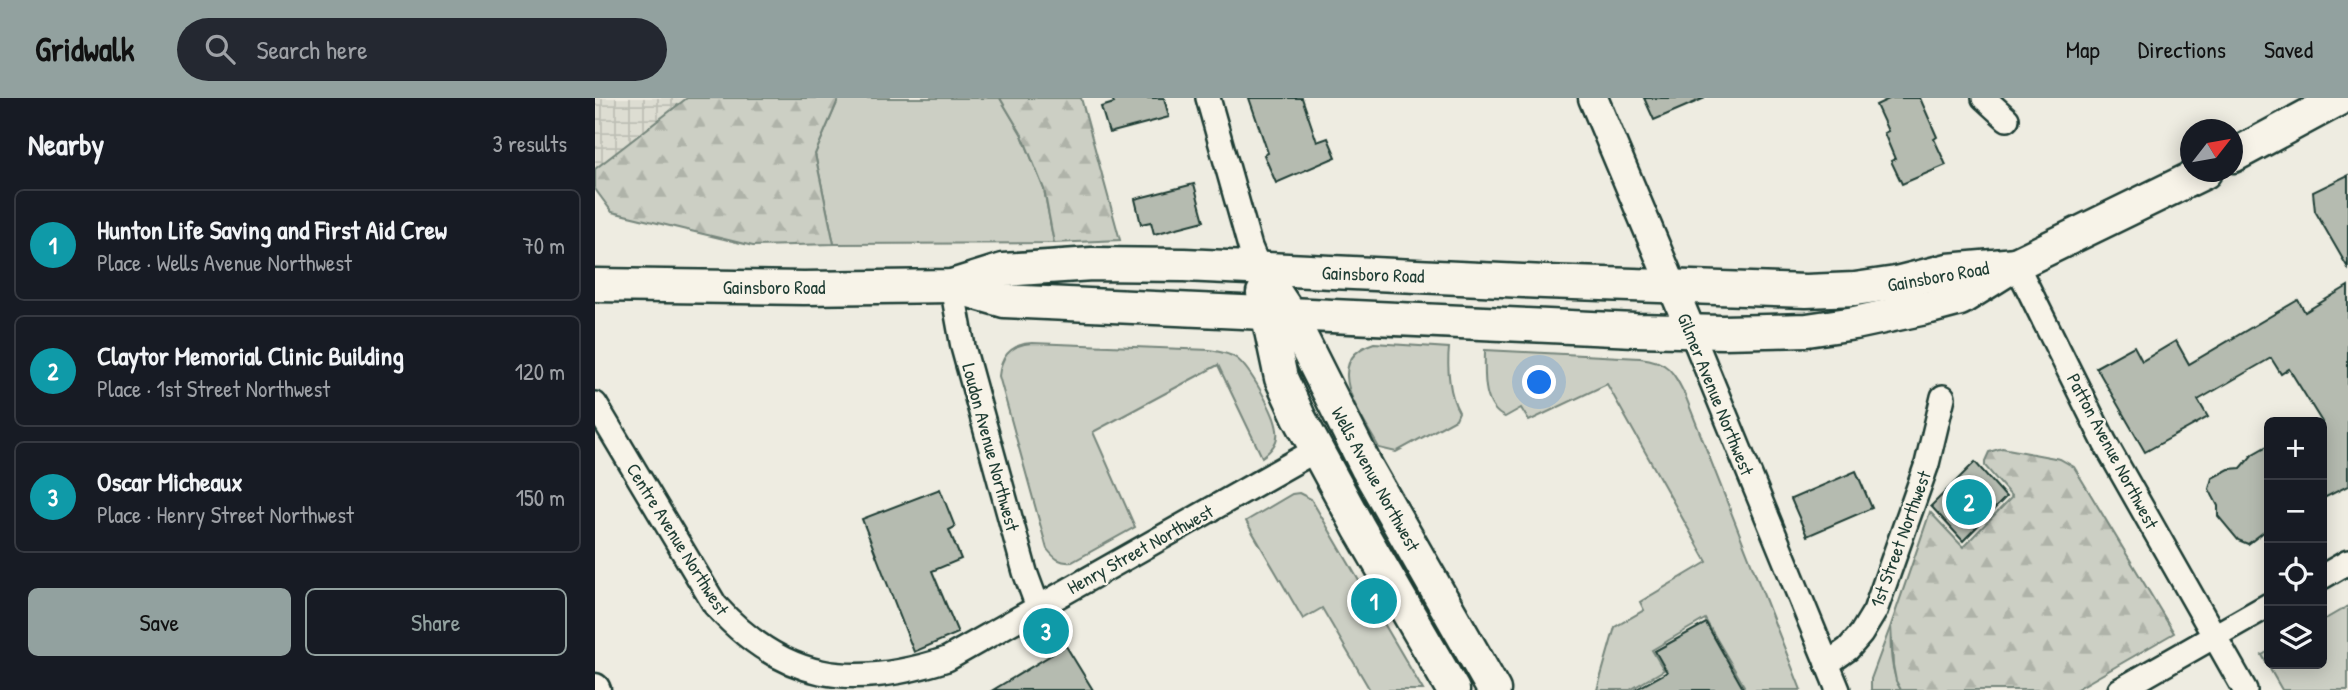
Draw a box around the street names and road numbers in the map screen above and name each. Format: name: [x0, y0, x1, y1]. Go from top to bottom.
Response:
street label: Gainsboro Road: [1885, 254, 1991, 298]
street label: Gainsboro Road: [1321, 259, 1425, 289]
street label: Gainsboro Road: [723, 274, 826, 300]
street label: Gilmer Avenue Northwest: [1672, 309, 1761, 479]
street label: Loudon Avenue Northwest: [956, 360, 1026, 534]
street label: Patton Avenue Northwest: [2061, 369, 2165, 534]
street label: Wells Avenue Northwest: [1325, 402, 1427, 556]
street label: Centre Avenue Northwest: [621, 458, 736, 620]
street label: 1st Street Northwest: [1863, 467, 1937, 611]
street label: Henry Street Northwest: [1062, 498, 1218, 600]

